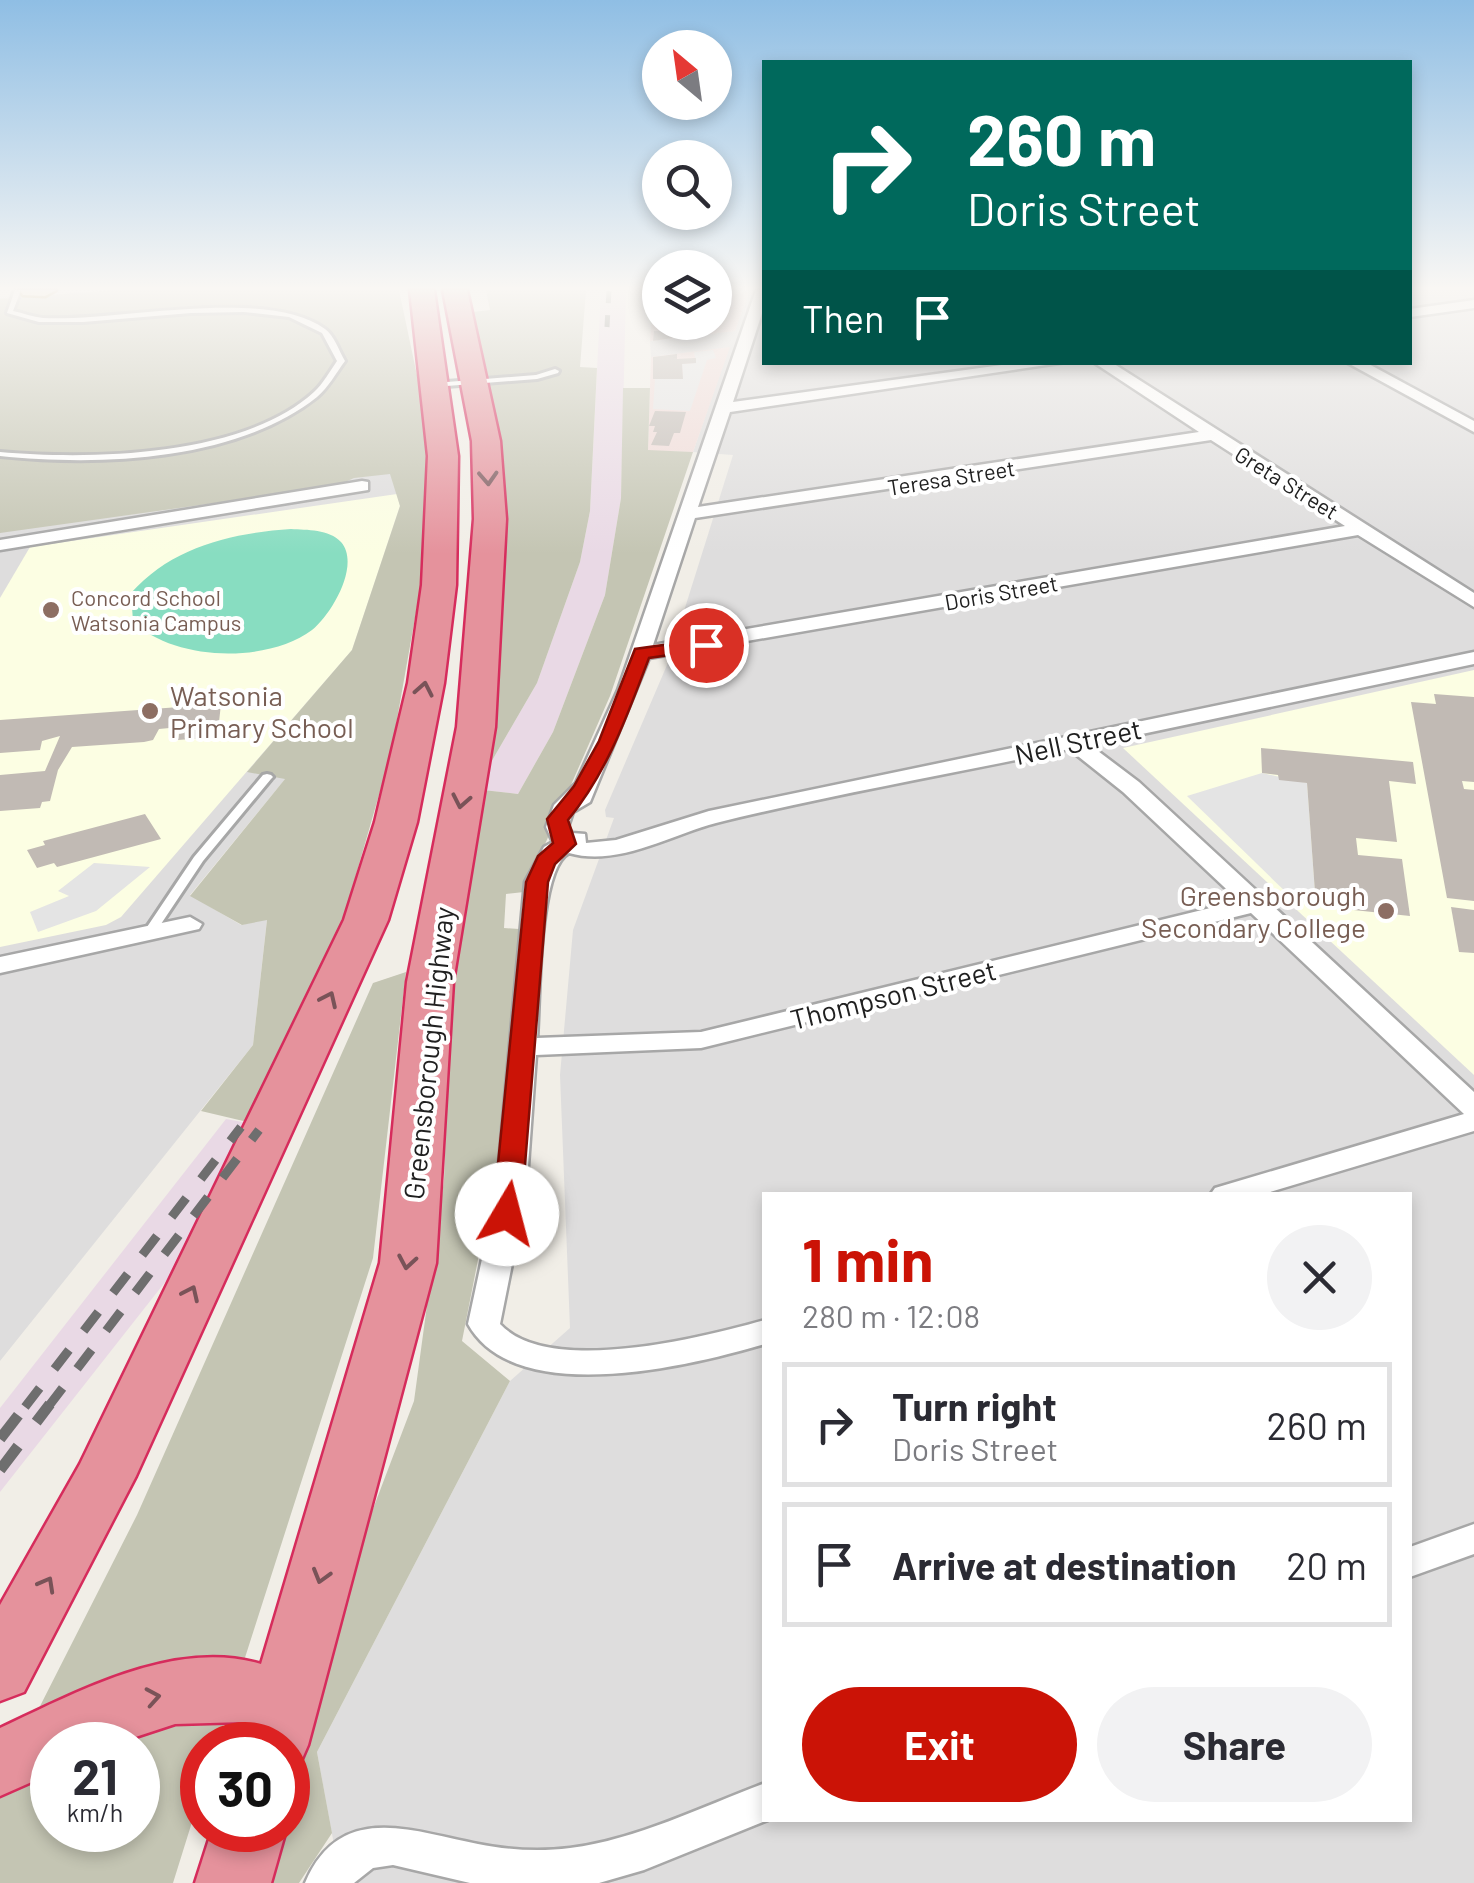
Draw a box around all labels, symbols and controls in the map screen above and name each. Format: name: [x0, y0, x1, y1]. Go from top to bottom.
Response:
north arrow: [642, 30, 732, 120]
map controls: [642, 30, 732, 340]
text: 260 m: [967, 96, 1156, 180]
icon: right: [802, 100, 932, 230]
button: search: [642, 140, 732, 230]
text: Doris Street: [967, 181, 1201, 235]
button: layers: [642, 250, 732, 340]
icon: arrive: [905, 290, 960, 345]
text: Then: [802, 295, 885, 341]
street label: Greta Street: [1231, 440, 1343, 524]
street label: Teresa Street: [886, 454, 1016, 500]
one-way arrow: [477, 471, 498, 487]
street label: Doris Street: [942, 569, 1060, 615]
place label: Concord School Watsonia Campus: [71, 584, 241, 635]
marker: Concord School Watsonia Campus: [40, 599, 62, 621]
pin: [664, 603, 749, 688]
icon: arrive: [679, 618, 734, 673]
place label: Watsonia Primary School: [170, 678, 354, 744]
one-way arrow: [413, 681, 434, 697]
marker: Watsonia Primary School: [139, 700, 161, 722]
street label: Nell Street: [1011, 711, 1145, 771]
one-way arrow: [451, 793, 472, 809]
place label: Greensborough Secondary College: [1141, 878, 1366, 944]
marker: Greensborough Secondary College: [1375, 900, 1397, 922]
street label: Greensborough Highway: [396, 905, 460, 1201]
street label: Thompson Street: [787, 952, 999, 1036]
one-way arrow: [317, 991, 337, 1009]
position arrow: [455, 1162, 559, 1266]
text: 1 min: [802, 1222, 933, 1294]
button: close: [1267, 1225, 1372, 1330]
one-way arrow: [397, 1254, 418, 1271]
one-way arrow: [179, 1285, 199, 1303]
text: 280 m · 12:08: [802, 1296, 980, 1334]
text: Turn right: [892, 1383, 1057, 1429]
icon: right: [807, 1397, 862, 1452]
text: 260 m: [1267, 1402, 1367, 1448]
text: Doris Street: [892, 1429, 1058, 1467]
icon: arrive: [807, 1537, 862, 1592]
text: Arrive at destination: [892, 1542, 1237, 1588]
text: 20 m: [1286, 1542, 1367, 1588]
one-way arrow: [311, 1567, 332, 1584]
one-way arrow: [34, 1576, 54, 1594]
one-way arrow: [145, 1687, 161, 1708]
button: Exit: [802, 1687, 1077, 1802]
button: Share: [1097, 1687, 1372, 1802]
speed limit sign: 30: [180, 1722, 310, 1852]
text: 21: [72, 1745, 118, 1805]
text: km/h: [67, 1797, 123, 1827]

